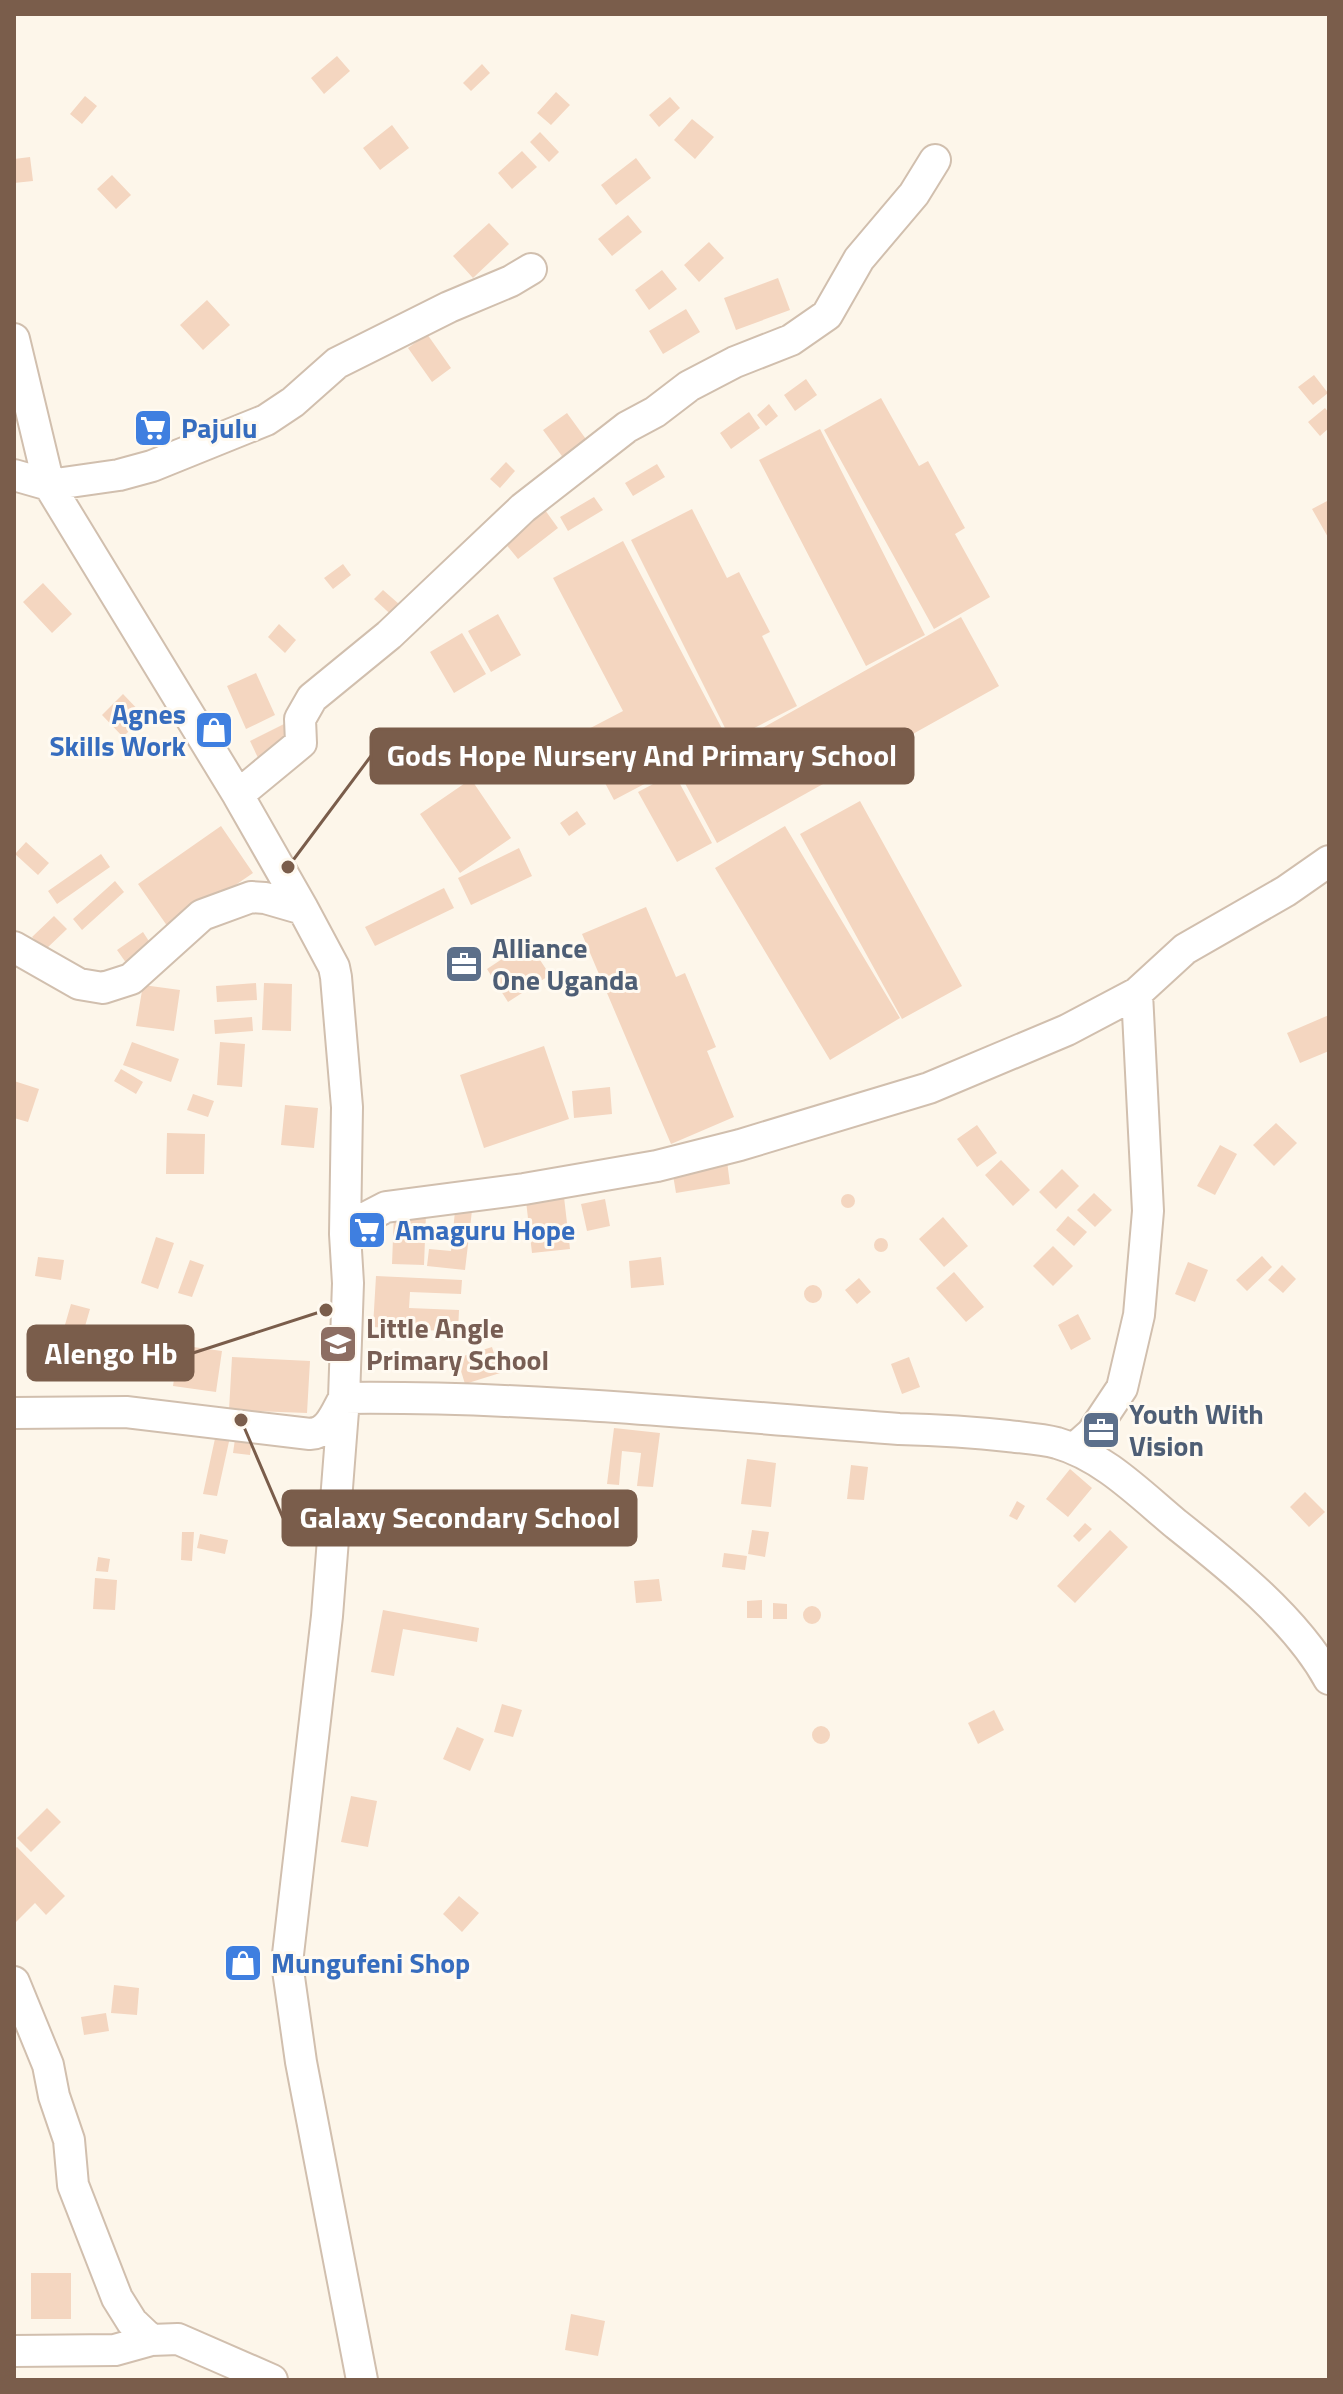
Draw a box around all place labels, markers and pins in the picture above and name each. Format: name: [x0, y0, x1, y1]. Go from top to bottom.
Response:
place label: Pajulu: [181, 406, 257, 449]
supermarket icon: Pajulu: [132, 407, 174, 449]
place label: Agnes Skills Work: [49, 692, 187, 767]
shop icon: Agnes Skills Work: [193, 709, 235, 751]
callout: Gods Hope Nursery And Primary School: [371, 729, 913, 783]
place label: Alliance One Uganda: [492, 926, 639, 1001]
office icon: Alliance One Uganda: [443, 943, 485, 985]
place label: Amaguru Hope: [395, 1208, 575, 1251]
supermarket icon: Amaguru Hope: [346, 1209, 388, 1251]
place label: Little Angle Primary School: [366, 1306, 549, 1381]
school or university icon: Little Angle Primary School: [317, 1323, 359, 1365]
callout: Alengo Hb: [28, 1326, 193, 1380]
place label: Youth With Vision: [1129, 1392, 1264, 1467]
office icon: Youth With Vision: [1080, 1409, 1122, 1451]
callout: Galaxy Secondary School: [283, 1491, 636, 1545]
place label: Mungufeni Shop: [271, 1941, 470, 1984]
shop icon: Mungufeni Shop: [222, 1942, 264, 1984]

